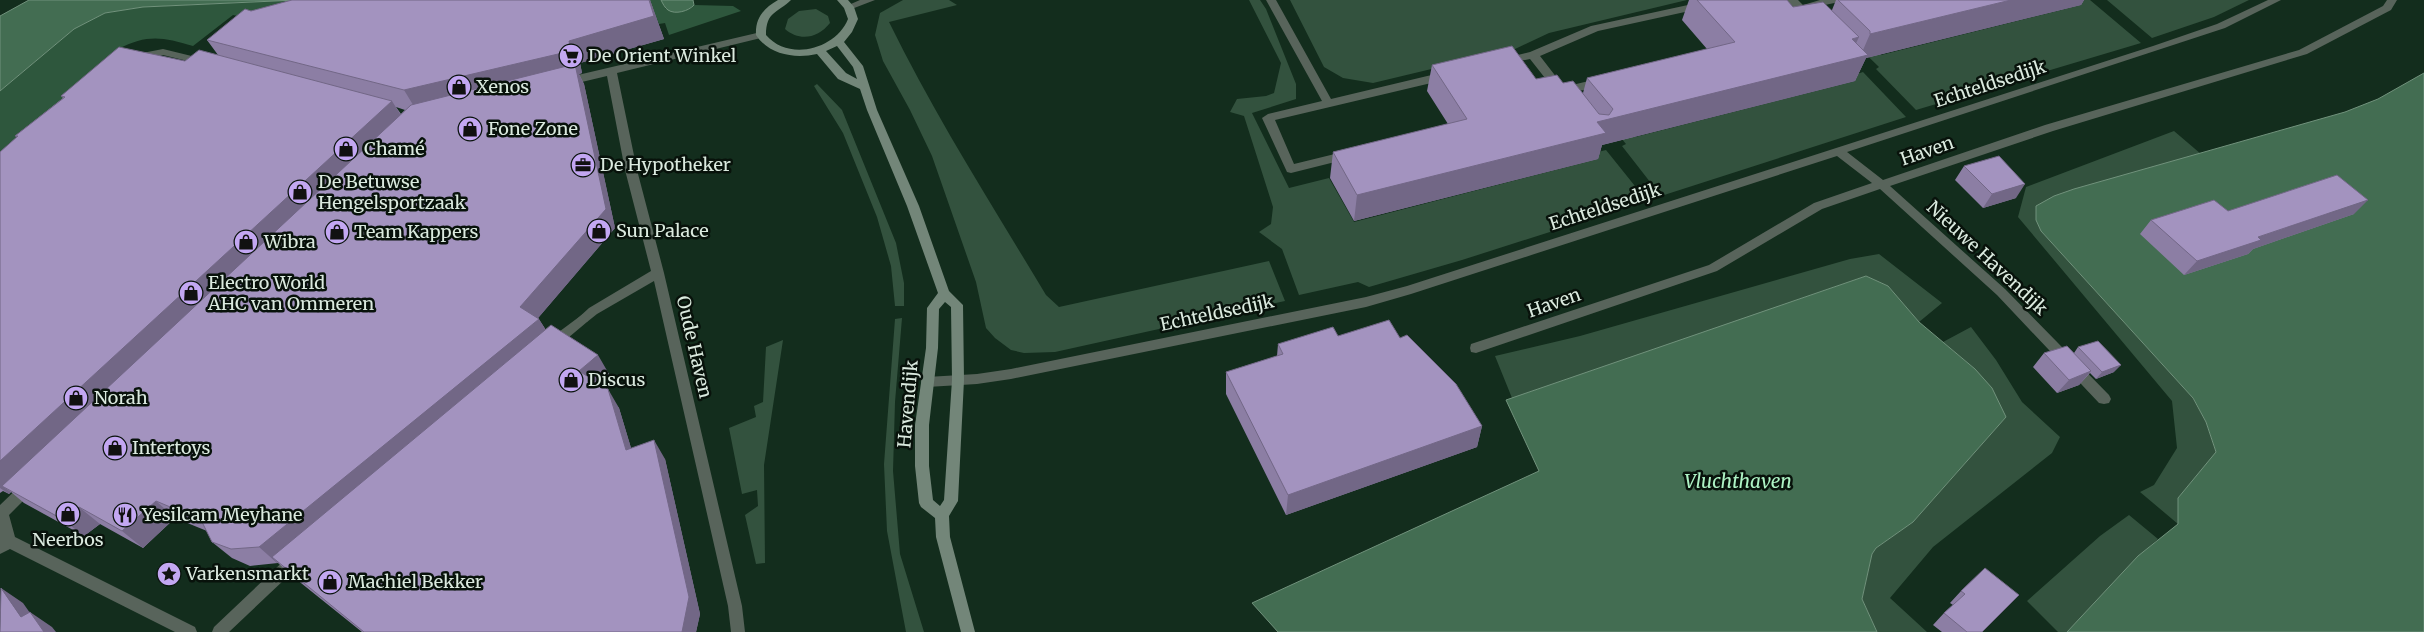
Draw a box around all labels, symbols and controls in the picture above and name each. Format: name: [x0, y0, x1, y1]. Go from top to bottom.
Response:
supermarket icon: De Orient Winkel: [558, 43, 584, 69]
place label: De Orient Winkel: [588, 44, 737, 67]
street label: Echteldsedijk: [1931, 54, 2049, 112]
shop icon: Xenos: [446, 74, 472, 100]
place label: Xenos: [476, 75, 529, 98]
shop icon: Fone Zone: [457, 116, 483, 142]
place label: Fone Zone: [488, 117, 578, 140]
street label: Haven: [1897, 131, 1957, 170]
shop icon: Chamé: [333, 136, 359, 162]
place label: Chamé: [364, 137, 425, 160]
office icon: De Hypotheker: [570, 152, 596, 178]
place label: De Hypotheker: [600, 153, 731, 176]
place label: De Betuwse Hengelsportzaak: [318, 170, 466, 214]
street label: Echteldsedijk: [1546, 177, 1664, 235]
shop icon: De Betuwse Hengelsportzaak: [287, 179, 313, 205]
street label: Nieuwe Havendijk: [1922, 196, 2053, 320]
shop icon: Sun Palace: [586, 218, 612, 244]
shop icon: Team Kappers: [324, 219, 350, 245]
place label: Sun Palace: [616, 219, 709, 242]
place label: Team Kappers: [354, 220, 478, 243]
shop icon: Wibra: [233, 229, 259, 255]
place label: Wibra: [263, 230, 316, 253]
place label: Electro World AHC van Ommeren: [207, 271, 374, 315]
shop icon: Electro World AHC van Ommeren: [178, 280, 204, 306]
street label: Haven: [1524, 283, 1584, 322]
street label: Echteldsedijk: [1158, 289, 1277, 336]
street label: Oude Haven: [672, 294, 717, 400]
street label: Havendijk: [892, 358, 923, 449]
shop icon: Discus: [558, 367, 584, 393]
place label: Discus: [588, 368, 646, 391]
shop icon: Norah: [63, 385, 89, 411]
place label: Norah: [94, 386, 148, 409]
shop icon: Intertoys: [102, 435, 128, 461]
place label: Intertoys: [132, 436, 211, 459]
water label: Vluchthaven: [1684, 469, 1792, 493]
shop icon: Neerbos: [55, 501, 81, 527]
restaurant icon: Yesilcam Meyhane: [112, 502, 138, 528]
place label: Yesilcam Meyhane: [141, 503, 303, 526]
place label: Neerbos: [32, 528, 104, 551]
place icon: Varkensmarkt: [156, 561, 182, 587]
place label: Varkensmarkt: [185, 562, 309, 585]
shop icon: Machiel Bekker: [317, 569, 343, 595]
place label: Machiel Bekker: [348, 570, 483, 593]

